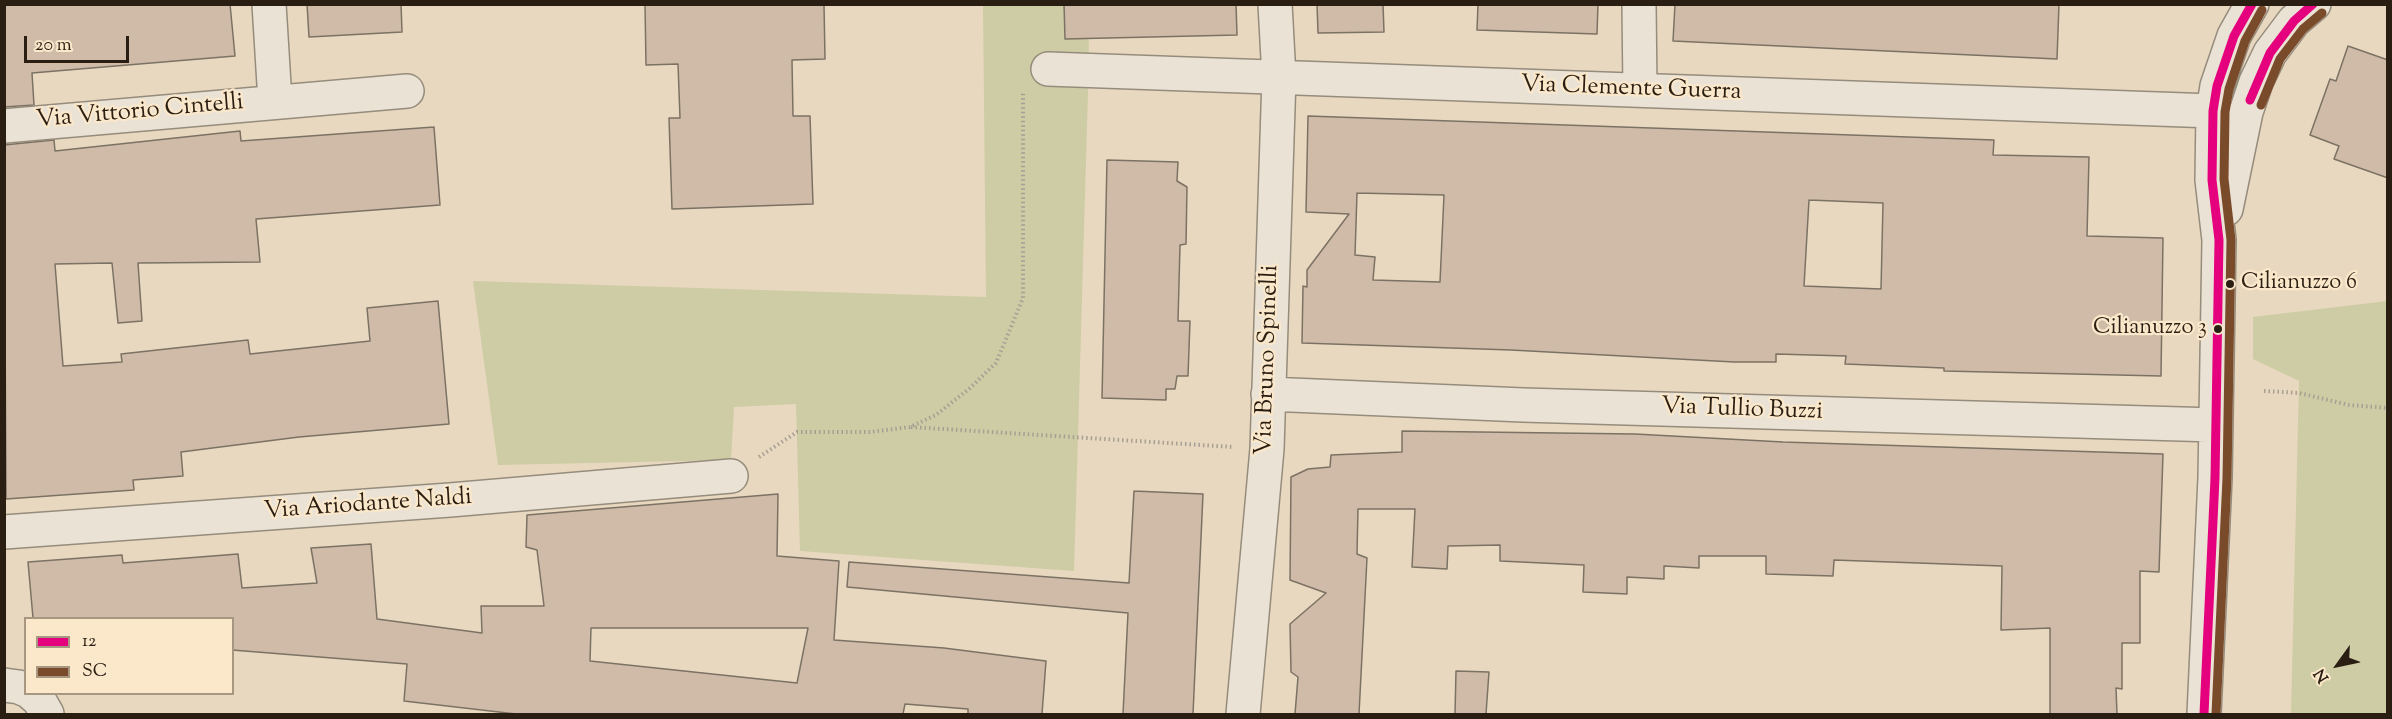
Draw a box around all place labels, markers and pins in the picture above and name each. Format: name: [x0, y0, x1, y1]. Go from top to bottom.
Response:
place label: Cilianuzzo 6: [2241, 271, 2357, 297]
marker: Cilianuzzo 6: [2224, 278, 2236, 290]
place label: Cilianuzzo 3: [2093, 316, 2207, 342]
marker: Cilianuzzo 3: [2212, 323, 2224, 335]

